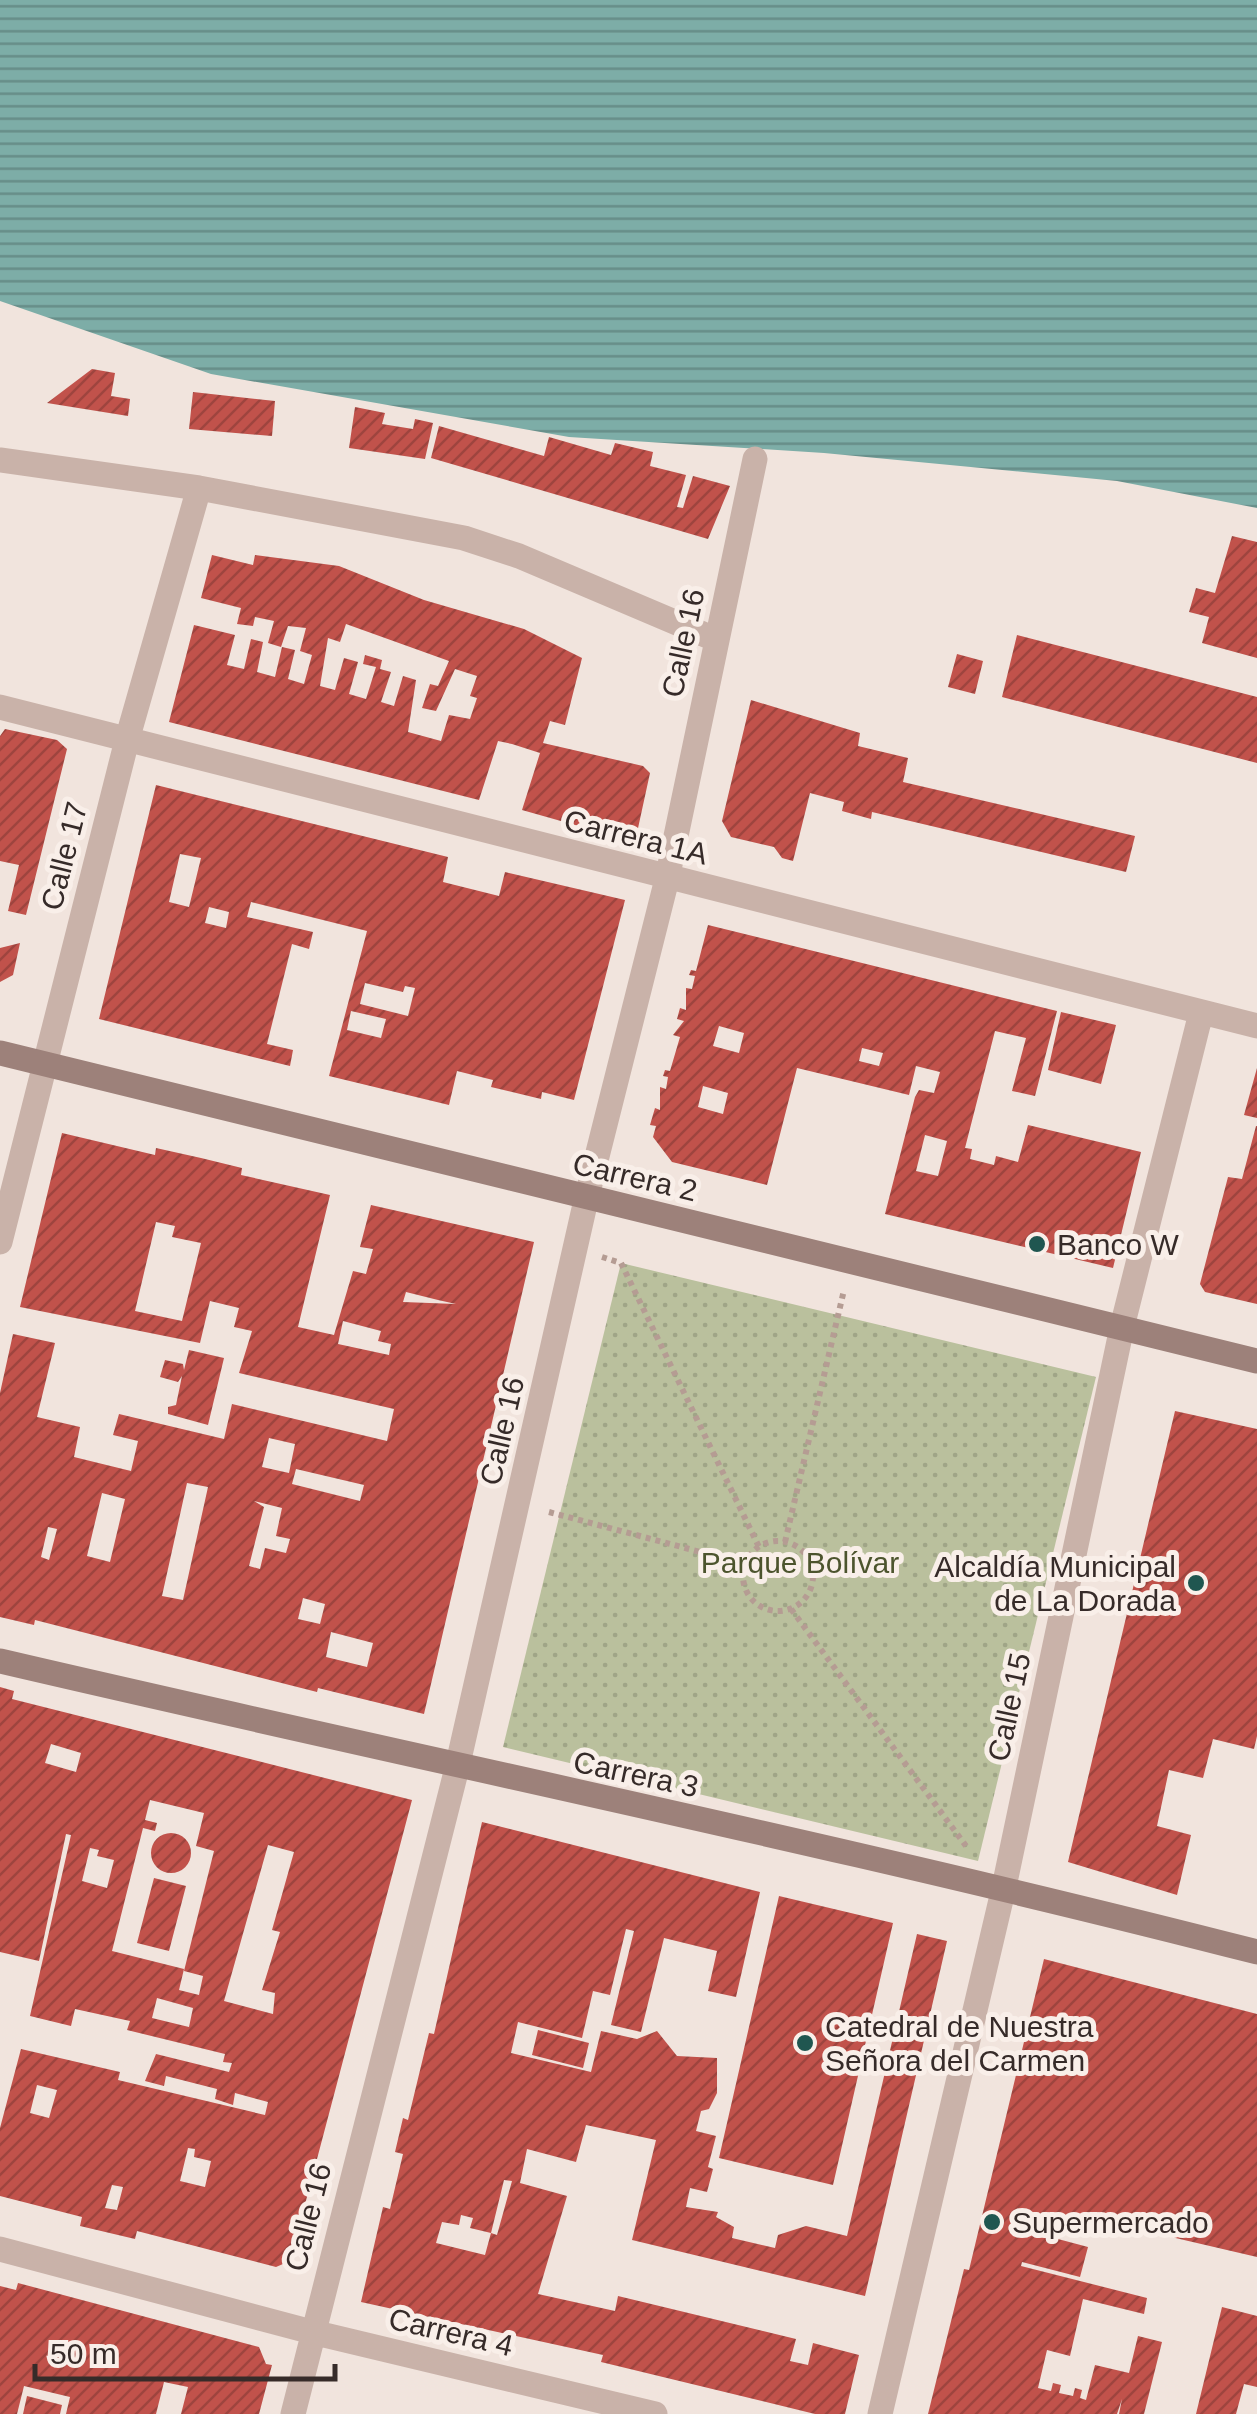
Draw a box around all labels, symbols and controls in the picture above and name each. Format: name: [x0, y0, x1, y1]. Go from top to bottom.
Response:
street label: Calle 16: [655, 586, 711, 700]
street label: Calle 17: [35, 799, 93, 913]
street label: Carrera 1A: [561, 803, 711, 871]
street label: Carrera 2: [570, 1147, 700, 1207]
place label: Banco W: [1057, 1228, 1179, 1261]
marker: Banco W: [1026, 1233, 1048, 1255]
street label: Calle 16: [474, 1374, 530, 1488]
park label: Parque Bolívar: [701, 1546, 899, 1579]
place label: Alcaldía Municipal de La Dorada: [934, 1550, 1176, 1617]
marker: Alcaldía Municipal de La Dorada: [1185, 1572, 1207, 1594]
street label: Calle 15: [981, 1650, 1037, 1764]
street label: Carrera 3: [571, 1745, 701, 1803]
place label: Catedral de Nuestra Señora del Carmen: [825, 2010, 1094, 2077]
marker: Catedral de Nuestra Señora del Carmen: [794, 2032, 816, 2054]
street label: Calle 16: [279, 2160, 337, 2274]
place label: Supermercado: [1012, 2206, 1209, 2239]
marker: Supermercado: [981, 2211, 1003, 2233]
street label: Carrera 4: [386, 2302, 516, 2362]
scale bar: [35, 2319, 335, 2381]
text: 50 m: [50, 2337, 117, 2370]

